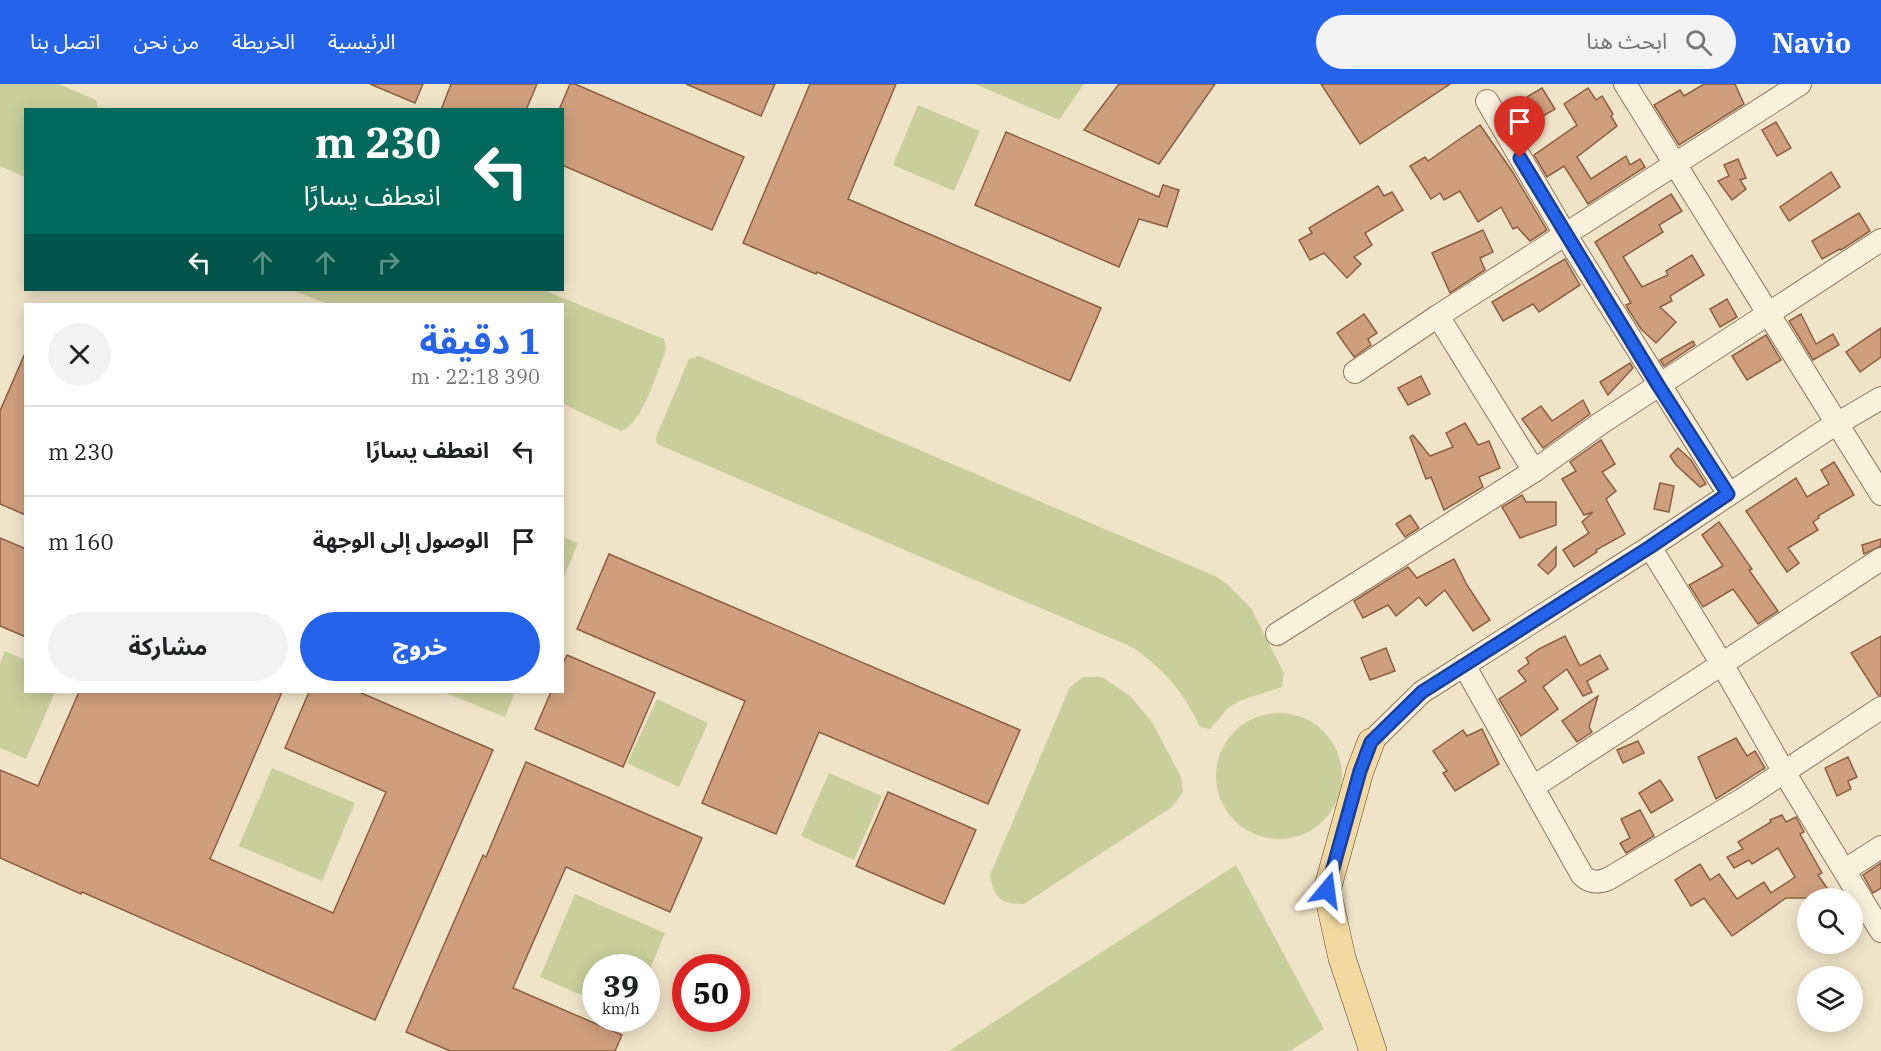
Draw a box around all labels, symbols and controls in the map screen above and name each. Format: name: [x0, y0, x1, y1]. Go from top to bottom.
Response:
search box: [1316, 15, 1736, 69]
text: Navio: [1772, 24, 1851, 61]
text: ابحث هنا: [1586, 26, 1667, 55]
icon: search: [1682, 26, 1715, 59]
text: اتصل بنا: [30, 27, 100, 55]
text: من نحن: [133, 27, 199, 55]
text: الخريطة: [232, 27, 295, 55]
text: الرئيسية: [328, 27, 395, 55]
pin: [1494, 96, 1545, 158]
icon: arrive: [1503, 105, 1536, 138]
text: 230 m: [315, 115, 441, 170]
icon: left: [462, 132, 540, 210]
text: انعطف يسارًا: [304, 177, 441, 212]
icon: left: [183, 246, 216, 279]
icon: ahead: [246, 246, 279, 279]
icon: ahead: [309, 246, 342, 279]
icon: right: [372, 246, 405, 279]
text: 1 دقيقة: [419, 317, 540, 364]
button: close: [48, 323, 111, 386]
text: 390 m · 22:18: [411, 363, 540, 390]
text: انعطف يسارًا: [366, 435, 489, 464]
icon: left: [507, 435, 540, 468]
text: 230 m: [48, 437, 114, 466]
text: الوصول إلى الوجهة: [313, 525, 489, 554]
icon: arrive: [507, 525, 540, 558]
text: 160 m: [48, 527, 114, 556]
button: مشاركة: [48, 612, 288, 681]
button: خروج: [300, 612, 540, 681]
position arrow: [1295, 858, 1359, 922]
map controls: [1797, 888, 1863, 1032]
button: search: [1797, 888, 1863, 954]
speed limit sign: 50: [672, 954, 750, 1032]
text: 39: [603, 966, 639, 1005]
button: layers: [1797, 966, 1863, 1032]
text: km/h: [602, 999, 640, 1018]

